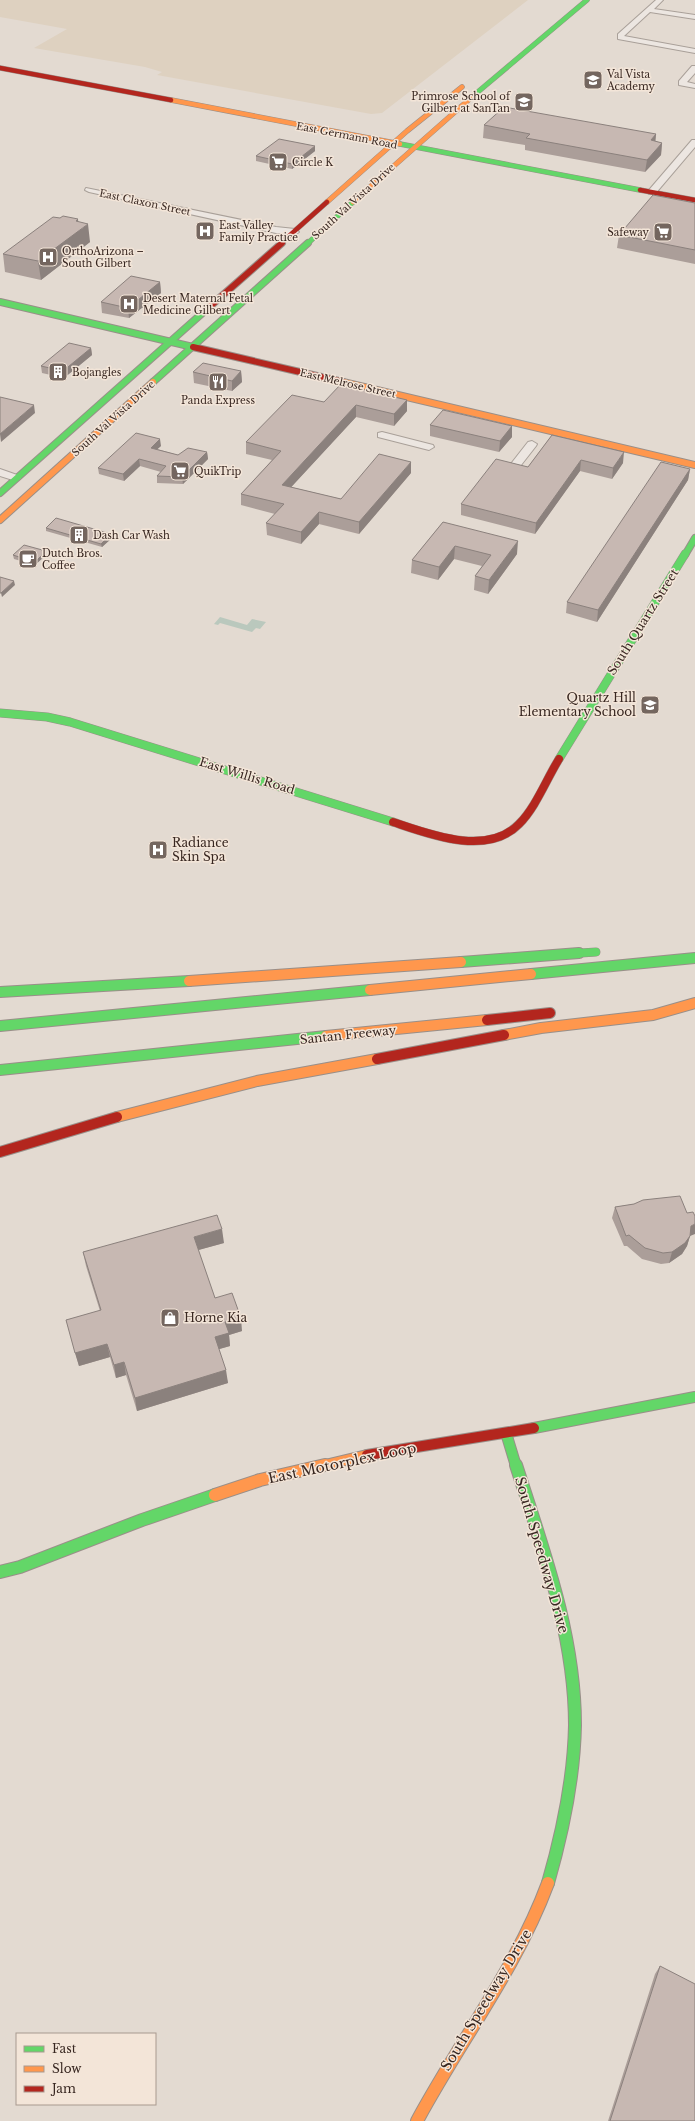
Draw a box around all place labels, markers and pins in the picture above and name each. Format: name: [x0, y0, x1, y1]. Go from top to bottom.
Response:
place label: Val Vista Academy: [606, 68, 655, 93]
school or university icon: Val Vista Academy: [582, 69, 604, 91]
place label: Primrose School of Gilbert at SanTan: [411, 90, 512, 115]
school or university icon: Primrose School of Gilbert at SanTan: [513, 91, 535, 113]
supermarket icon: Circle K: [267, 151, 289, 173]
place label: Circle K: [292, 156, 333, 169]
place label: East Valley Family Practice: [219, 219, 298, 244]
hospital icon: East Valley Family Practice: [194, 220, 216, 242]
supermarket icon: Safeway: [652, 221, 674, 243]
place label: Safeway: [607, 226, 650, 239]
place label: OrthoArizona – South Gilbert: [62, 245, 144, 270]
hospital icon: OrthoArizona – South Gilbert: [37, 246, 59, 268]
place label: Desert Maternal Fetal Medicine Gilbert: [143, 292, 253, 317]
hospital icon: Desert Maternal Fetal Medicine Gilbert: [118, 293, 140, 315]
building icon: Bojangles: [47, 361, 69, 383]
place label: Bojangles: [72, 366, 122, 379]
restaurant icon: Panda Express: [207, 371, 229, 393]
place label: Panda Express: [181, 394, 255, 407]
supermarket icon: QuikTrip: [169, 460, 191, 482]
place label: QuikTrip: [194, 465, 242, 478]
building icon: Dash Car Wash: [68, 524, 90, 546]
place label: Dash Car Wash: [93, 529, 170, 542]
place label: Dutch Bros. Coffee: [42, 547, 103, 572]
cafe icon: Dutch Bros. Coffee: [17, 548, 39, 570]
place label: Quartz Hill Elementary School: [519, 690, 636, 719]
school or university icon: Quartz Hill Elementary School: [639, 694, 661, 716]
place label: Radiance Skin Spa: [172, 835, 229, 864]
hospital icon: Radiance Skin Spa: [147, 839, 169, 861]
shop icon: Horne Kia: [159, 1307, 181, 1329]
place label: Horne Kia: [184, 1310, 247, 1325]

